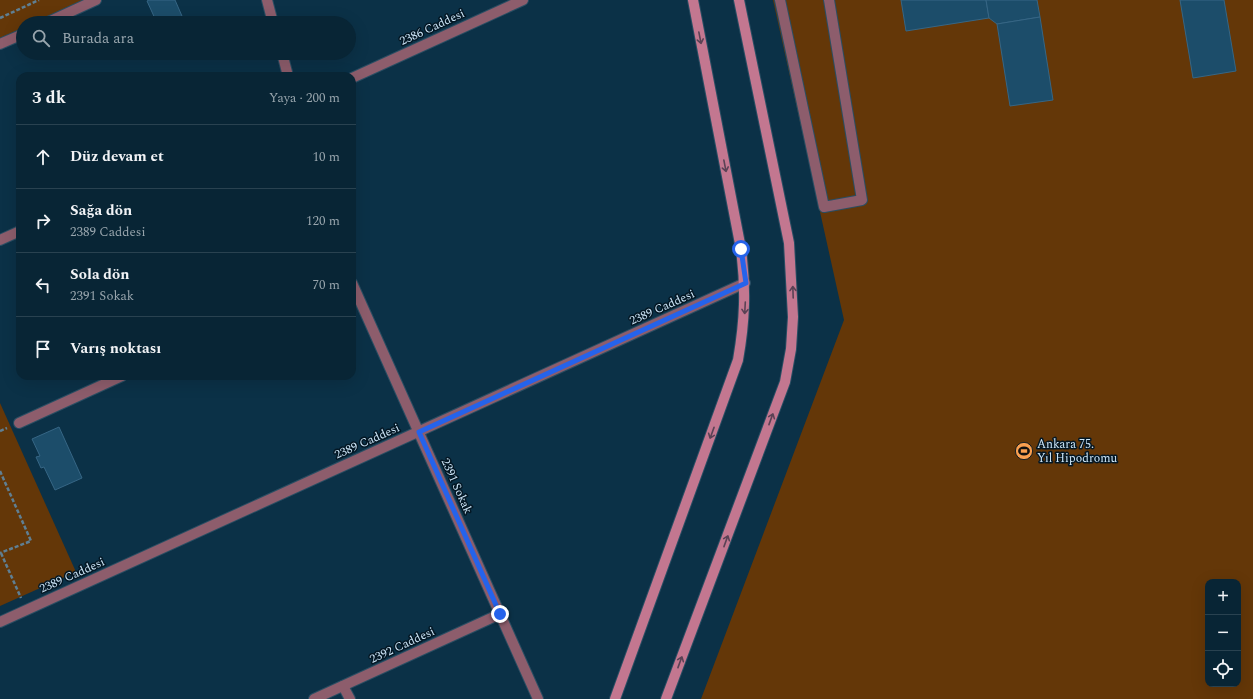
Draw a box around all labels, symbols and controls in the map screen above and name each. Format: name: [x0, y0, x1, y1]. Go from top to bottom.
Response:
street label: 2386 Caddesi: [397, 4, 468, 51]
search box: [16, 16, 356, 60]
icon: search: [30, 27, 52, 49]
text: Burada ara: [62, 27, 134, 50]
one-way arrow: [696, 31, 704, 44]
text: 3 dk: [32, 85, 66, 111]
text: Yaya · 200 m: [269, 88, 340, 108]
text: Düz devam et: [70, 145, 164, 168]
icon: ahead: [32, 146, 54, 168]
text: 10 m: [313, 147, 340, 167]
one-way arrow: [721, 159, 729, 172]
text: Sağa dön: [70, 199, 132, 222]
icon: right: [32, 210, 54, 232]
text: 120 m: [306, 211, 340, 231]
text: 2389 Caddesi: [70, 222, 146, 242]
route start: [732, 240, 750, 258]
text: Sola dön: [70, 263, 130, 286]
icon: left: [32, 274, 54, 296]
text: 70 m: [313, 275, 340, 295]
street label: 2389 Caddesi: [626, 284, 698, 330]
text: 2391 Sokak: [70, 286, 134, 306]
one-way arrow: [789, 286, 796, 299]
one-way arrow: [742, 301, 749, 314]
text: Varış noktası: [70, 337, 161, 360]
icon: arrive: [32, 338, 54, 360]
one-way arrow: [768, 412, 775, 425]
street label: 2389 Caddesi: [331, 418, 403, 464]
one-way arrow: [707, 426, 715, 438]
place label: Ankara 75. Yıl Hipodromu: [1037, 435, 1117, 468]
sports icon: Ankara 75. Yıl Hipodromu: [1014, 441, 1034, 461]
street label: 2391 Sokak: [436, 455, 477, 517]
one-way arrow: [722, 535, 730, 547]
street label: 2389 Caddesi: [36, 552, 108, 598]
map controls: [1205, 579, 1241, 687]
button: +: [1205, 579, 1241, 615]
route end: [491, 605, 509, 623]
button: −: [1205, 615, 1241, 651]
street label: 2392 Caddesi: [367, 622, 438, 669]
button: locate: [1205, 651, 1241, 687]
one-way arrow: [677, 657, 685, 669]

